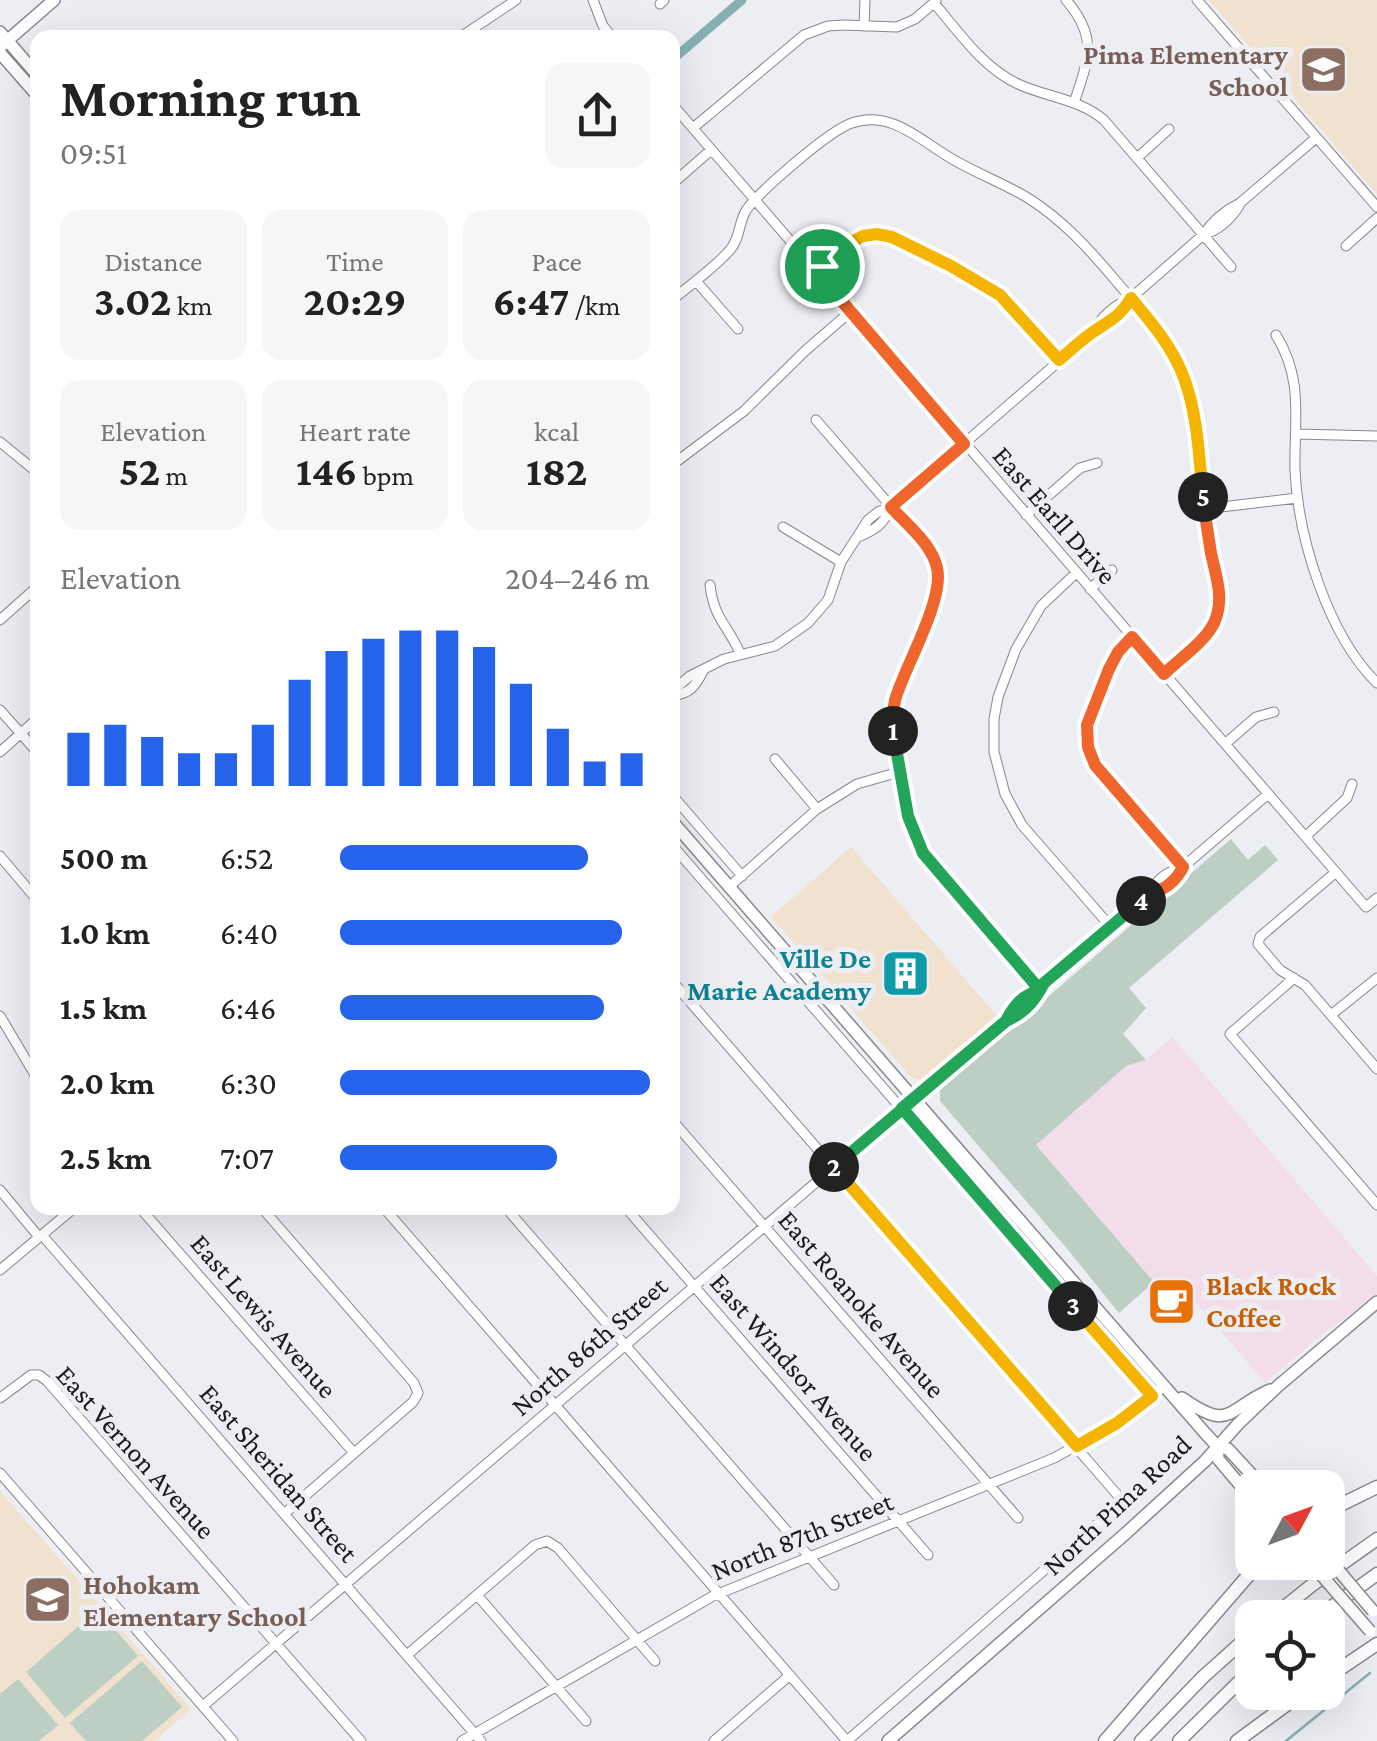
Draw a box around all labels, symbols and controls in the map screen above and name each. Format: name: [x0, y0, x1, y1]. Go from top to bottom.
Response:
place label: Pima Elementary School: [1083, 39, 1288, 102]
school or university icon: Pima Elementary School: [1297, 44, 1349, 96]
button: share: [545, 63, 650, 168]
text: Morning run: [60, 67, 361, 128]
text: 09:51: [60, 135, 127, 171]
pin: [780, 224, 865, 309]
icon: arrive: [795, 239, 850, 294]
text: Distance: [104, 246, 202, 277]
text: Time: [326, 246, 384, 277]
text: Pace: [531, 246, 582, 277]
text: 3.02: [94, 277, 172, 324]
text: 20:29: [304, 277, 406, 324]
text: 6:47: [493, 277, 569, 324]
text: km: [172, 290, 213, 321]
text: /km: [569, 290, 621, 321]
text: Elevation: [100, 416, 206, 447]
text: Heart rate: [299, 416, 411, 447]
text: kcal: [534, 416, 579, 447]
street label: East Earll Drive: [987, 440, 1123, 590]
text: 52: [119, 447, 160, 494]
text: 146: [296, 447, 357, 494]
text: 182: [526, 447, 587, 494]
text: m: [160, 460, 188, 491]
text: bpm: [357, 460, 414, 491]
pin: 5: [1178, 472, 1228, 522]
text: 5: [1196, 481, 1210, 512]
text: Elevation: [60, 560, 181, 596]
text: 204–246 m: [505, 560, 650, 596]
pin: 1: [868, 706, 918, 756]
text: 1: [888, 715, 898, 746]
text: 500 m: [60, 840, 148, 876]
text: 6:52: [220, 840, 273, 876]
pin: 4: [1116, 876, 1166, 926]
text: 4: [1133, 885, 1149, 916]
text: 1.0 km: [60, 915, 150, 951]
text: 6:40: [220, 915, 278, 951]
place label: Ville De Marie Academy: [687, 943, 871, 1006]
building icon: Ville De Marie Academy: [880, 948, 932, 1000]
text: 1.5 km: [60, 990, 147, 1026]
text: 6:46: [220, 990, 276, 1026]
text: 2.0 km: [60, 1065, 155, 1101]
text: 6:30: [220, 1065, 277, 1101]
text: 2.5 km: [60, 1140, 152, 1176]
text: 7:07: [220, 1140, 274, 1176]
pin: 2: [809, 1142, 859, 1192]
text: 2: [827, 1151, 841, 1182]
street label: East Roanoke Avenue: [772, 1204, 952, 1404]
street label: East Lewis Avenue: [185, 1228, 343, 1404]
street label: East Windsor Avenue: [704, 1267, 884, 1467]
street label: North 86th Street: [505, 1270, 674, 1422]
place label: Black Rock Coffee: [1206, 1270, 1337, 1333]
cafe icon: Black Rock Coffee: [1145, 1275, 1197, 1327]
pin: 3: [1048, 1281, 1098, 1331]
text: 3: [1066, 1290, 1080, 1321]
street label: East Vernon Avenue: [50, 1359, 222, 1545]
street label: East Sheridan Street: [194, 1378, 365, 1569]
street label: North Pima Road: [1037, 1429, 1197, 1581]
north arrow: [1235, 1470, 1345, 1580]
map controls: [1235, 1470, 1345, 1710]
street label: North 87th Street: [707, 1485, 898, 1587]
place label: Hohokam Elementary School: [83, 1569, 307, 1632]
school or university icon: Hohokam Elementary School: [22, 1574, 74, 1626]
button: locate: [1235, 1600, 1345, 1710]

